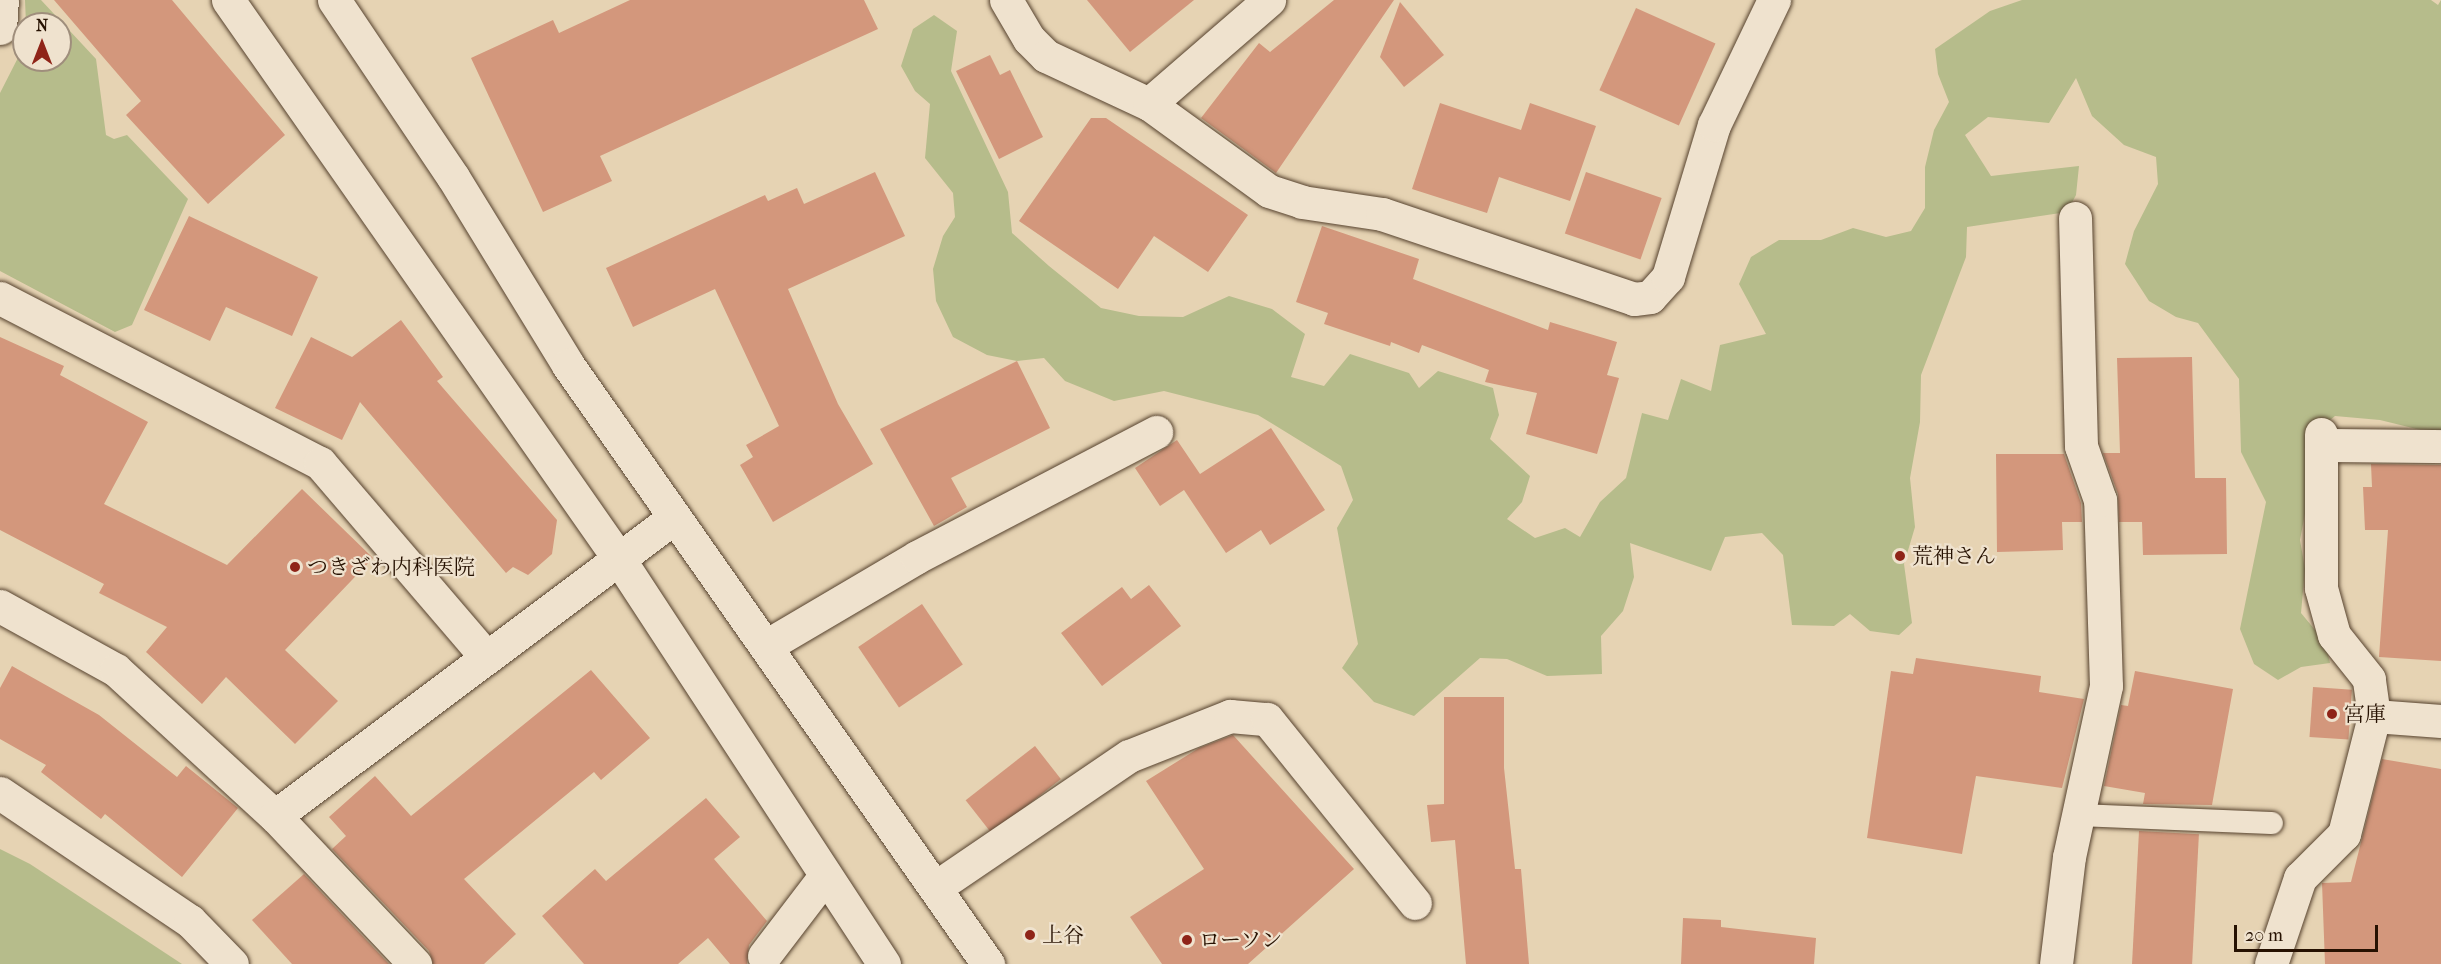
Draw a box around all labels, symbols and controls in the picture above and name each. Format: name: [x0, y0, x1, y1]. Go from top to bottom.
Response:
north arrow: [12, 12, 72, 72]
text: N: [36, 16, 48, 35]
place label: 荒神さん: [1912, 543, 1996, 569]
marker: 荒神さん: [1893, 549, 1907, 563]
place label: つきざわ内科医院: [307, 554, 475, 580]
marker: つきざわ内科医院: [288, 560, 302, 574]
place label: 宮庫: [2344, 701, 2386, 727]
marker: 宮庫: [2325, 707, 2339, 721]
scale bar: [2237, 913, 2381, 951]
place label: 上谷: [1042, 922, 1084, 948]
text: 20 m: [2245, 925, 2283, 946]
place label: ローソン: [1199, 927, 1283, 953]
marker: 上谷: [1023, 928, 1037, 942]
marker: ローソン: [1180, 933, 1194, 947]

